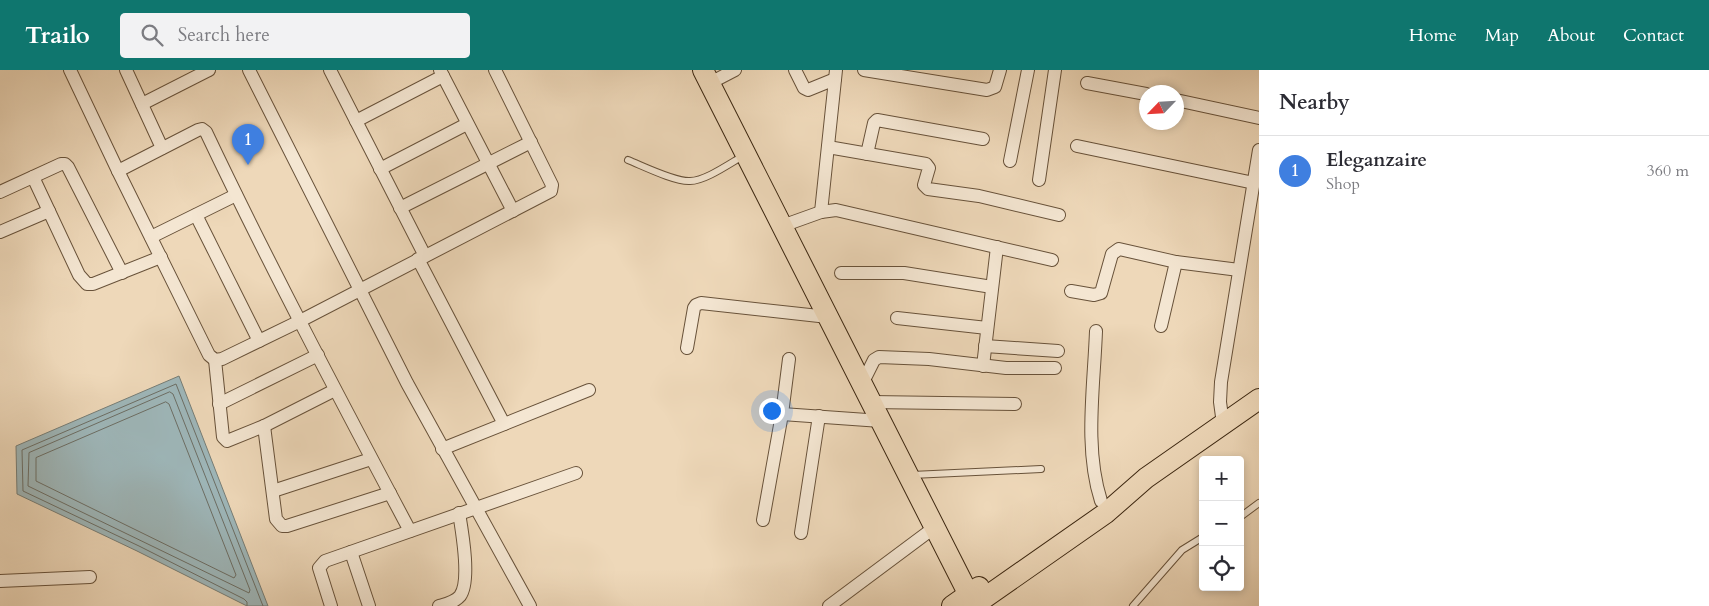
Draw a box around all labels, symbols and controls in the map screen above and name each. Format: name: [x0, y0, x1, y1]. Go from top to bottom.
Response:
search box: [120, 13, 470, 58]
text: Trailo: [25, 19, 90, 52]
icon: search: [138, 21, 166, 49]
text: Search here: [178, 22, 270, 48]
text: Home: [1409, 23, 1457, 48]
text: Map: [1485, 23, 1519, 48]
text: About: [1547, 23, 1595, 48]
text: Contact: [1623, 23, 1684, 48]
north arrow: [1139, 85, 1184, 130]
text: Nearby: [1279, 88, 1350, 117]
pin: 1: [232, 124, 264, 165]
text: Eleganzaire: [1326, 147, 1427, 173]
text: 1: [1291, 160, 1299, 182]
text: 360 m: [1647, 160, 1689, 182]
text: Shop: [1326, 173, 1360, 195]
your location: [759, 398, 785, 424]
map controls: [1199, 456, 1244, 591]
button: +: [1199, 456, 1244, 501]
button: −: [1199, 501, 1244, 546]
button: locate: [1199, 546, 1244, 591]

